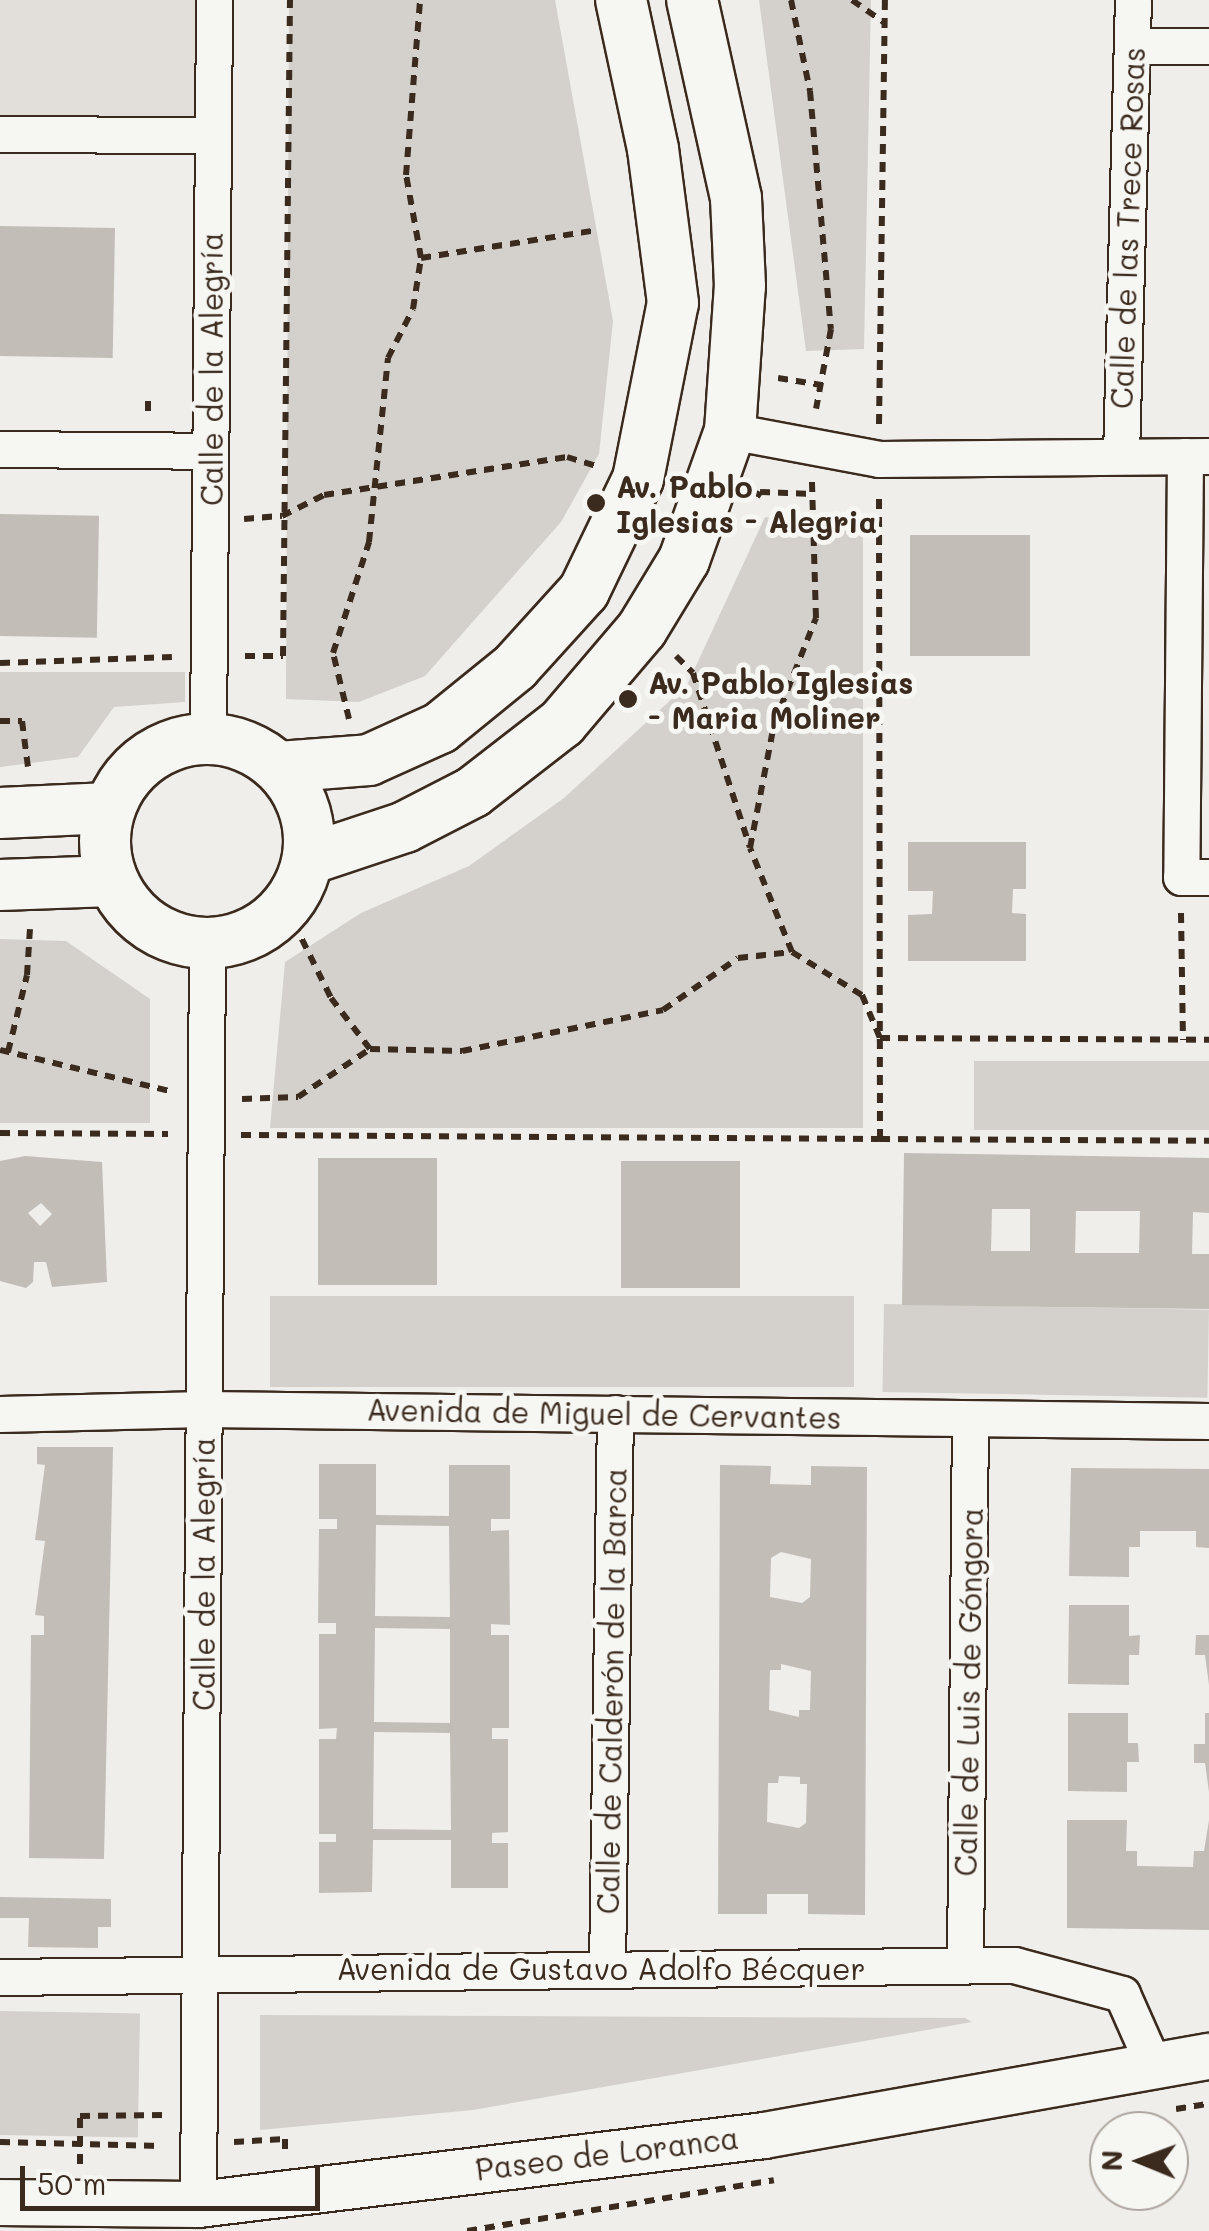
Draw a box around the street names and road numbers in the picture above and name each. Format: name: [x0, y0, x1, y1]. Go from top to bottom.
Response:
street label: Calle de las Trece Rosas: [1103, 47, 1151, 409]
street label: Calle de la Alegría: [193, 232, 229, 506]
street label: Avenida de Miguel de Cervantes: [366, 1391, 842, 1435]
street label: Calle de la Alegría: [185, 1437, 221, 1711]
street label: Calle de Calderón de la Barca: [589, 1467, 633, 1915]
street label: Calle de Luis de Góngora: [947, 1507, 989, 1877]
street label: Avenida de Gustavo Adolfo Bécquer: [336, 1950, 866, 1986]
street label: Paseo de Loranca: [473, 2119, 741, 2187]

